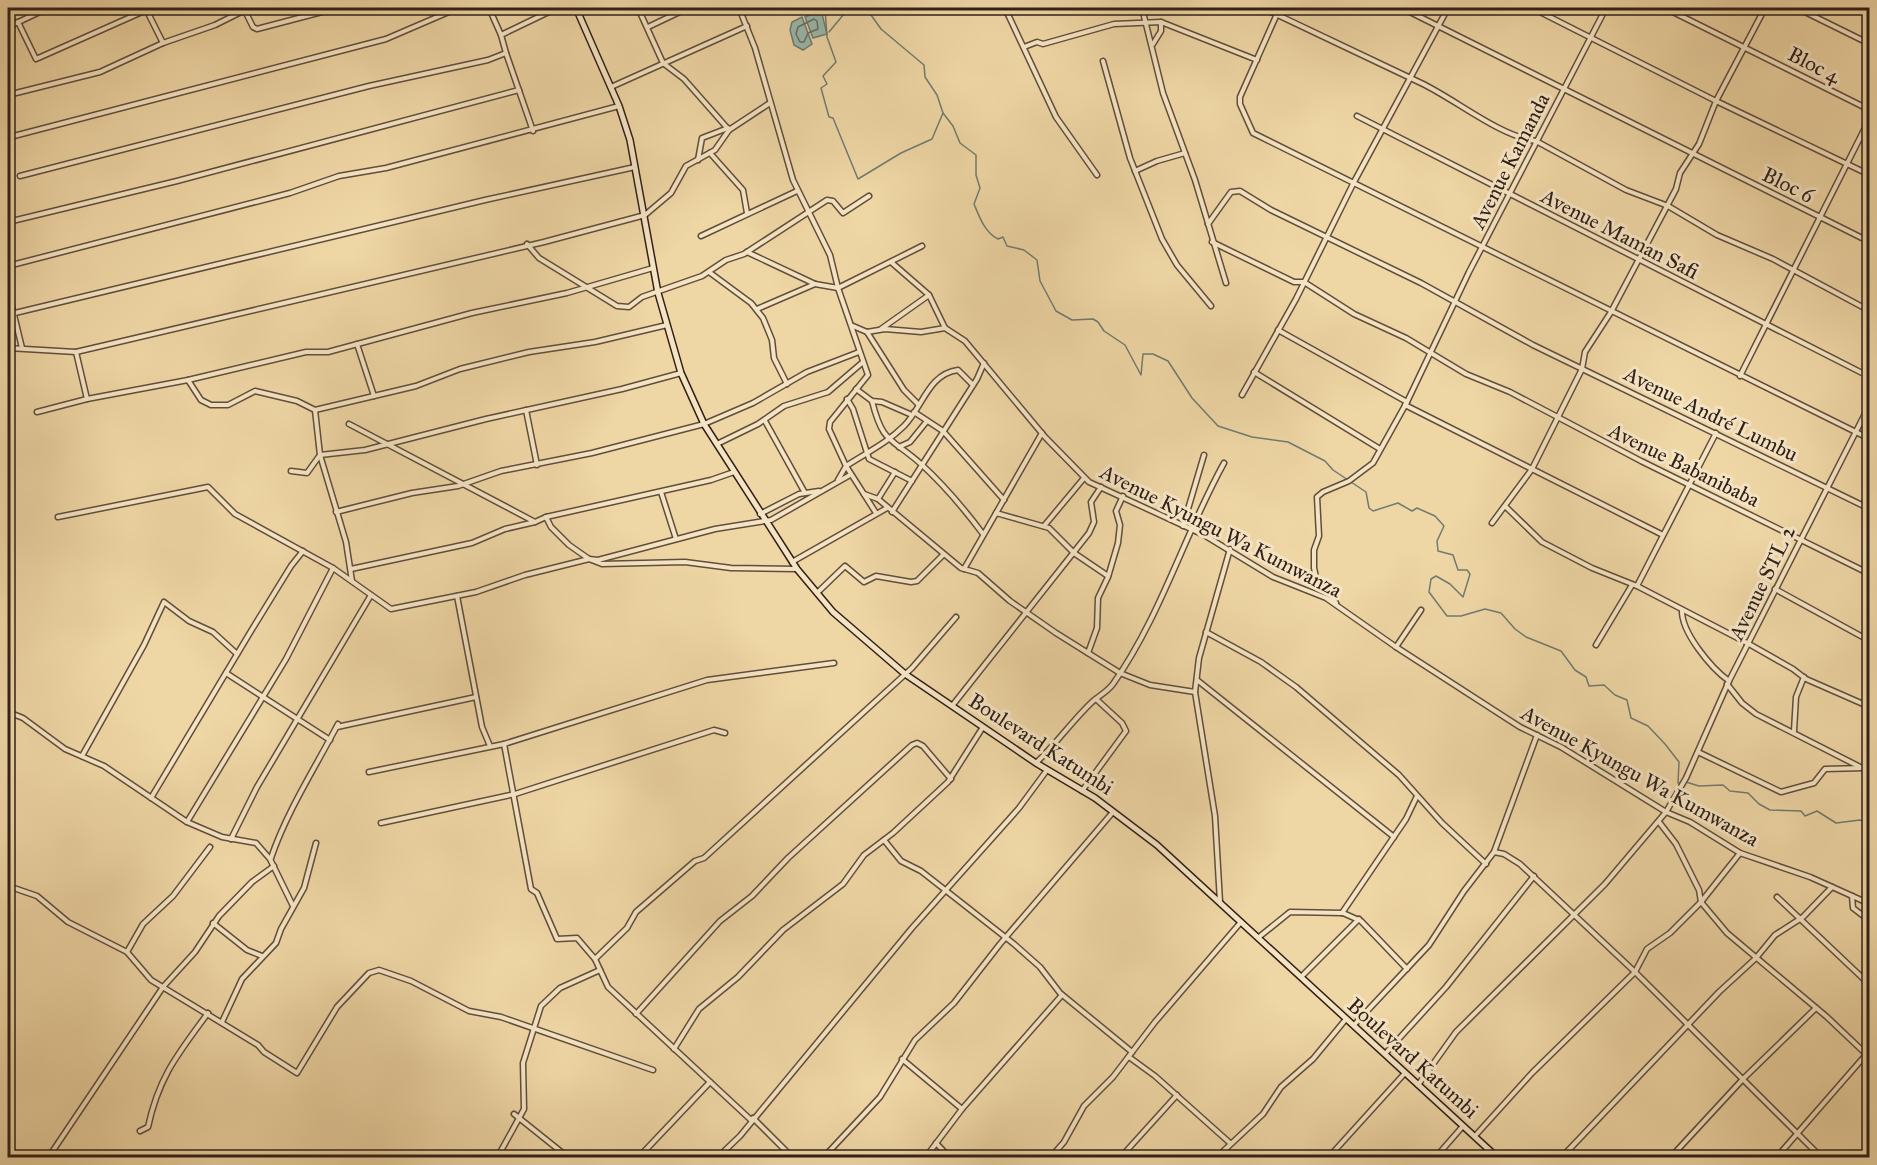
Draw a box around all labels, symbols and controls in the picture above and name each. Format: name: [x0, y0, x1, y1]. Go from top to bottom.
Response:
street label: Bloc 4: [1783, 41, 1846, 90]
street label: Avenue Kamanda: [1464, 89, 1555, 234]
street label: Bloc 6: [1758, 161, 1819, 209]
street label: Avenue Maman Safi: [1536, 183, 1704, 285]
street label: Avenue André Lumbu: [1619, 360, 1802, 467]
street label: Avenue Babanibaba: [1603, 417, 1764, 513]
street label: Avenue Kyungu Wa Kumwanza: [1095, 458, 1346, 603]
street label: Avenue STL 2: [1723, 521, 1801, 646]
street label: Boulevard Katumbi: [964, 687, 1119, 801]
street label: Avenue Kyungu Wa Kumwanza: [1516, 699, 1764, 852]
street label: Boulevard Katumbi: [1342, 992, 1484, 1124]

